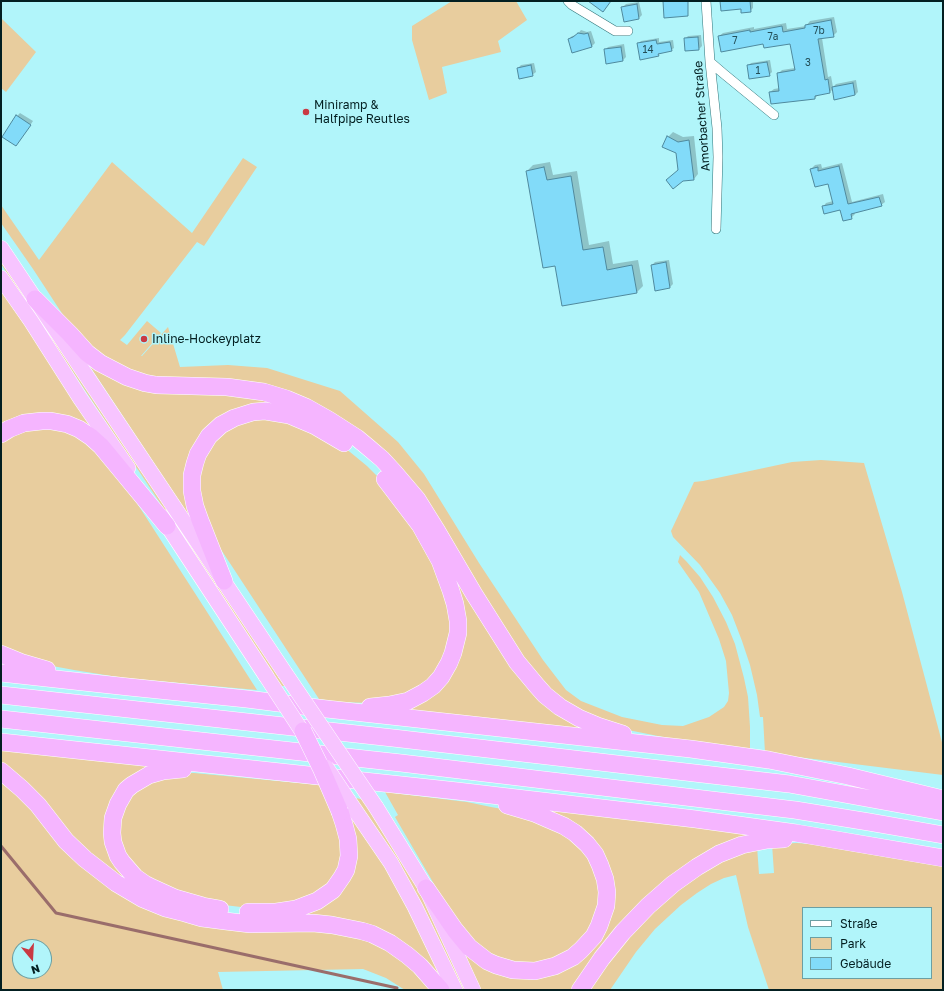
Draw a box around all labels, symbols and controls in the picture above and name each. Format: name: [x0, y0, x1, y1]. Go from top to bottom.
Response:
house number: 7b: [813, 25, 825, 37]
house number: 7a: [768, 31, 778, 43]
house number: 7: [732, 35, 738, 47]
house number: 14: [643, 44, 653, 56]
house number: 3: [805, 57, 811, 69]
street label: Amorbacher Straße: [691, 60, 713, 172]
house number: 1: [756, 65, 760, 77]
place label: Miniramp & Halfpipe Reutles: [314, 98, 410, 126]
marker: Miniramp & Halfpipe Reutles: [301, 107, 311, 117]
place label: Inline-Hockeyplatz: [152, 332, 261, 346]
marker: Inline-Hockeyplatz: [139, 334, 149, 344]
legend: [802, 907, 932, 979]
text: Straße: [840, 916, 878, 931]
text: Park: [840, 936, 866, 951]
north arrow: [12, 939, 52, 979]
text: Gebäude: [840, 956, 891, 971]
text: N: [30, 962, 42, 977]

